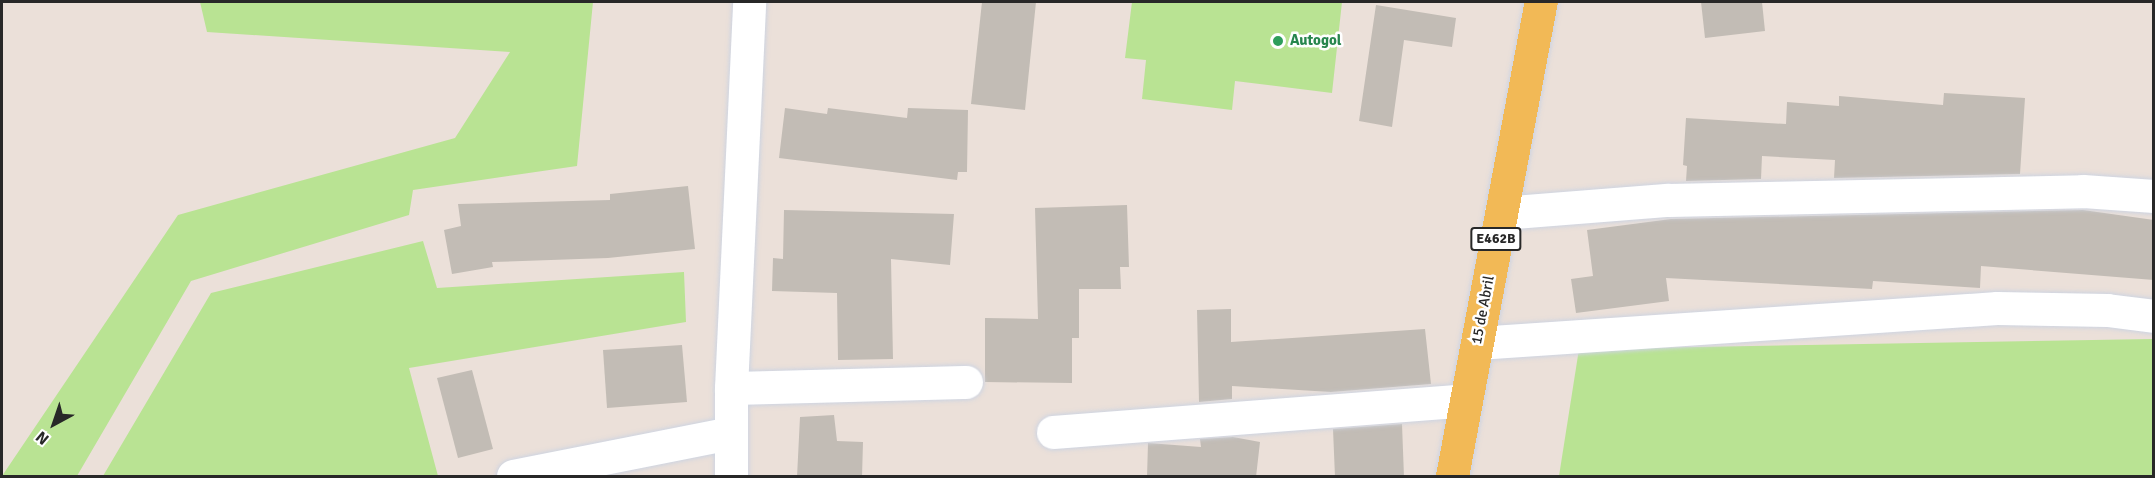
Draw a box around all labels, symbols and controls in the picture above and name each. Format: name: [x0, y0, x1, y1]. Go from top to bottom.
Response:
place label: Autogol: [1290, 32, 1341, 50]
marker: Autogol: [1271, 34, 1285, 48]
road number: E462B: [1469, 228, 1523, 250]
street label: 15 de Abril: [1468, 274, 1498, 346]
north arrow: [24, 394, 84, 454]
text: N: [32, 427, 53, 449]

